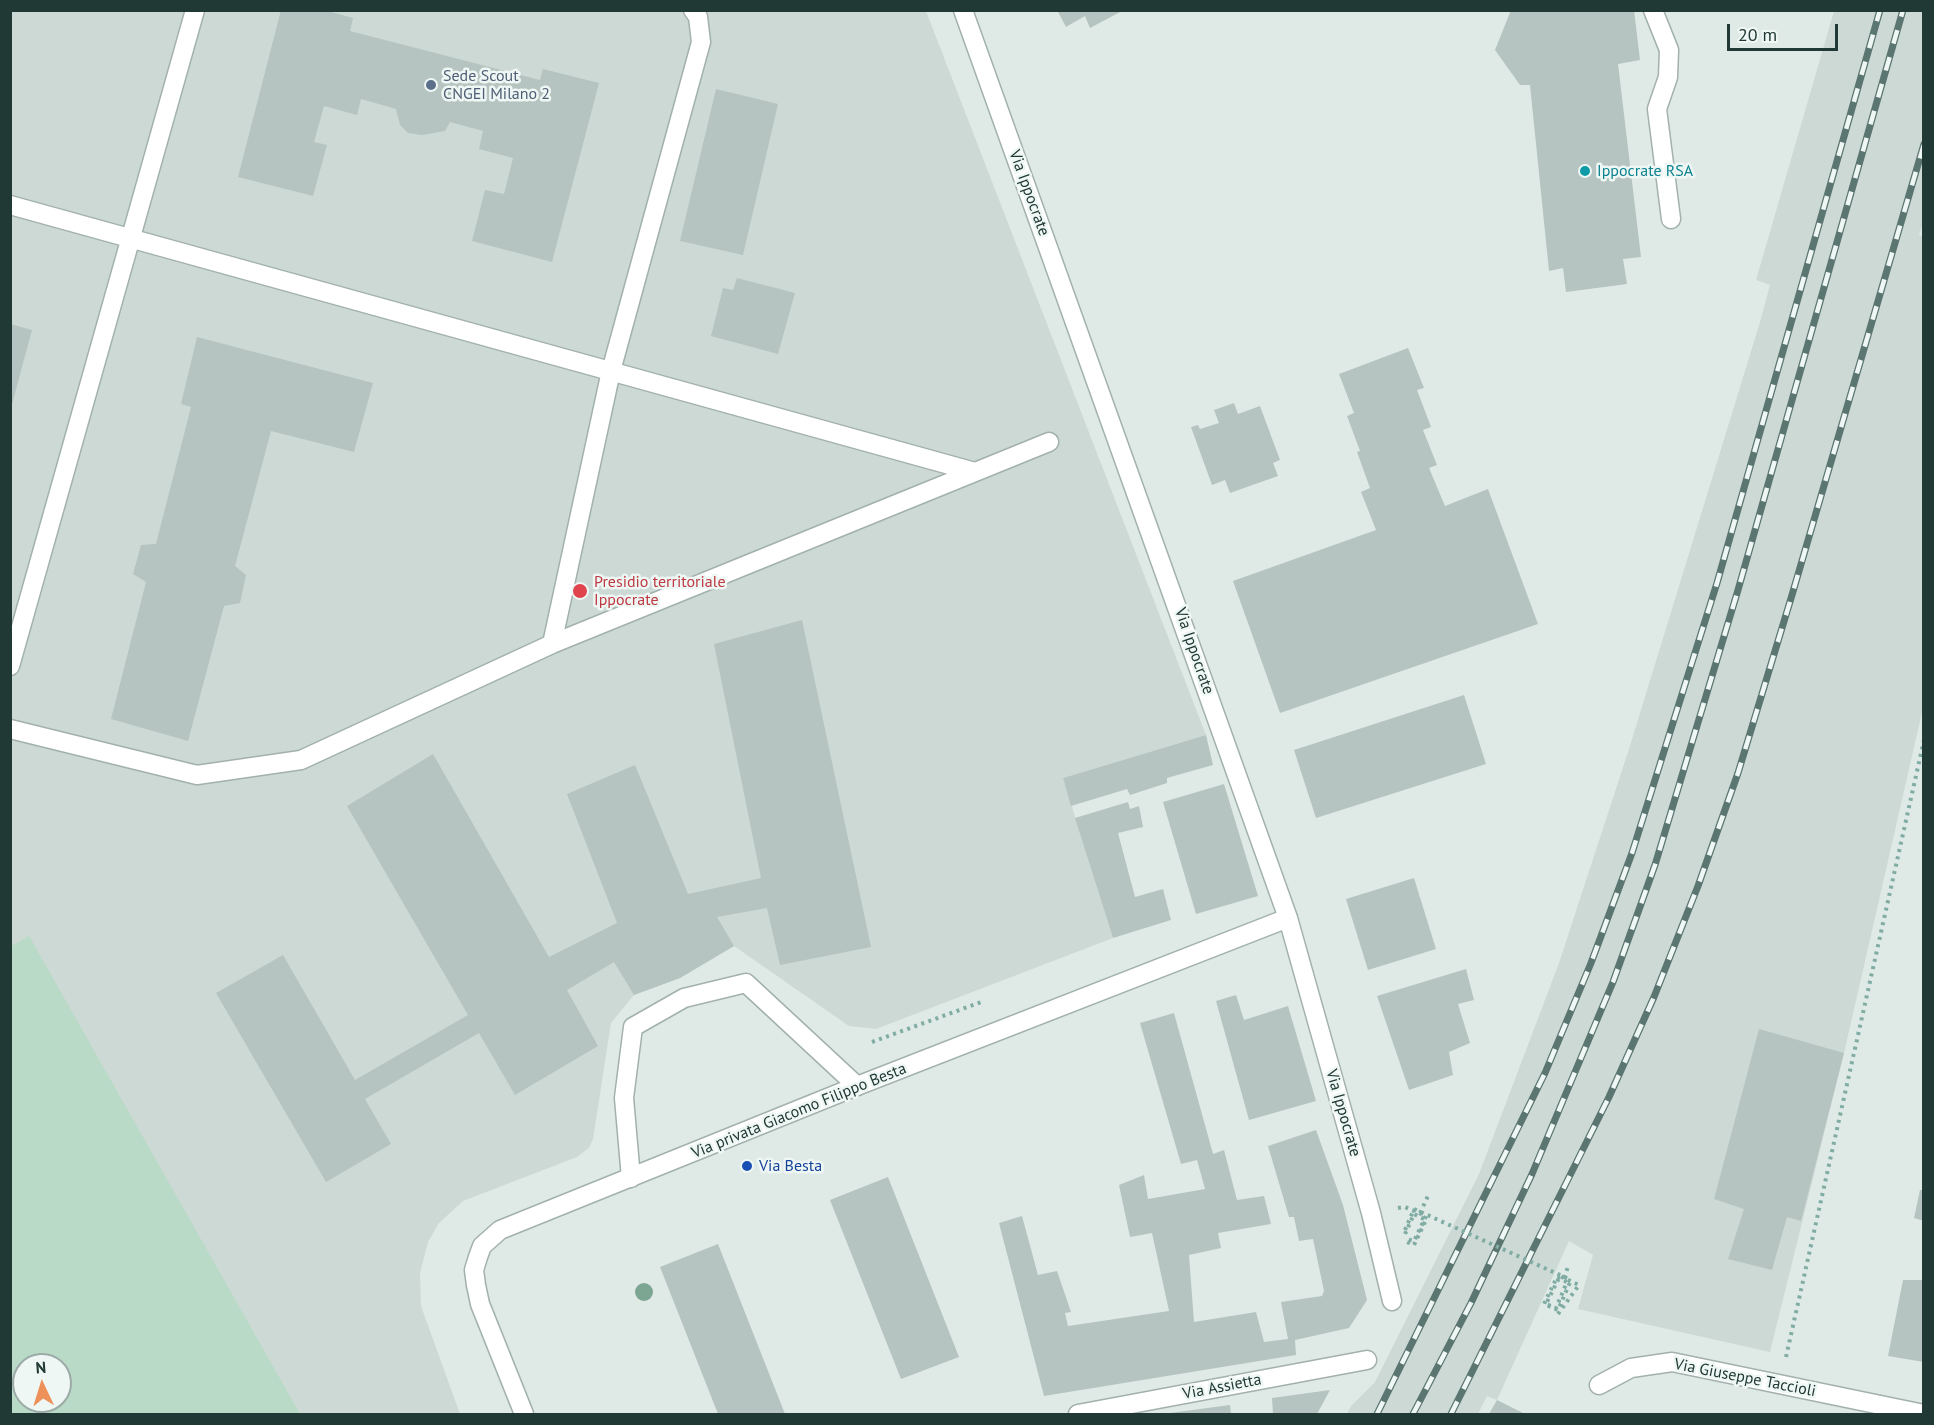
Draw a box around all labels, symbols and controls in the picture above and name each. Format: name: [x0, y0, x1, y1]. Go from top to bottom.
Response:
scale bar: [1730, 12, 1841, 50]
text: 20 m: [1738, 23, 1777, 46]
place label: Sede Scout CNGEI Milano 2: [443, 66, 550, 104]
marker: Sede Scout CNGEI Milano 2: [424, 78, 438, 92]
street label: Via Ippocrate: [1005, 147, 1053, 239]
place label: Ippocrate RSA: [1597, 161, 1693, 181]
marker: Ippocrate RSA: [1578, 164, 1592, 178]
place label: Presidio territoriale Ippocrate: [594, 572, 726, 610]
marker: Presidio territoriale Ippocrate: [571, 582, 589, 600]
street label: Via Ippocrate: [1170, 605, 1218, 697]
street label: Via privata Giacomo Filippo Besta: [689, 1059, 909, 1163]
street label: Via Ippocrate: [1321, 1067, 1365, 1159]
place label: Via Besta: [759, 1156, 822, 1176]
marker: Via Besta: [740, 1159, 754, 1173]
north arrow: [12, 1353, 72, 1413]
street label: Via Giuseppe Taccioli: [1673, 1355, 1817, 1401]
text: N: [35, 1357, 47, 1377]
street label: Via Assietta: [1181, 1370, 1263, 1404]

